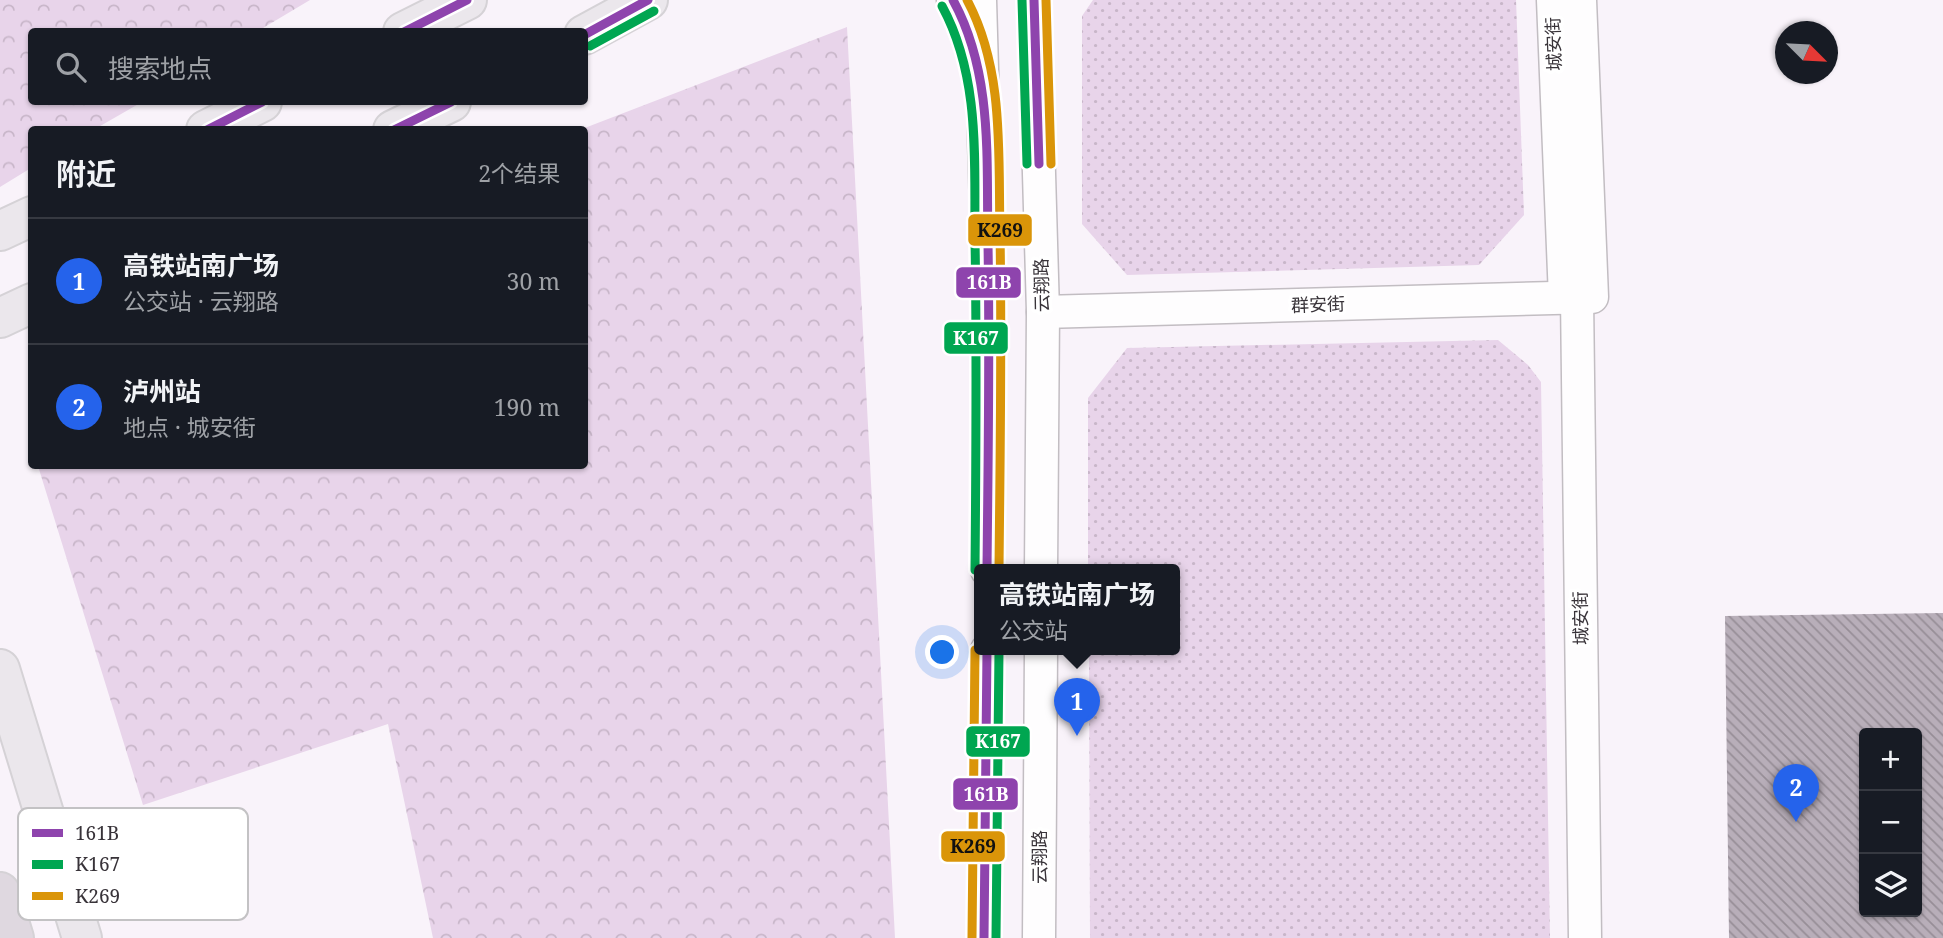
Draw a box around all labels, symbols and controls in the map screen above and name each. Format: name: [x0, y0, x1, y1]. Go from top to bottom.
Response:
street label: 城安街: [1540, 17, 1566, 71]
north arrow: [1775, 21, 1838, 84]
search box: [28, 28, 588, 105]
icon: search: [52, 48, 90, 86]
text: 搜索地点: [108, 50, 212, 86]
text: 附近: [56, 153, 116, 194]
text: 2个结果: [478, 157, 560, 189]
line badge: K269: [967, 213, 1033, 247]
text: K269: [977, 217, 1023, 243]
text: 高铁站南广场: [123, 247, 279, 283]
street label: 云翔路: [1029, 258, 1053, 312]
text: 1: [73, 265, 86, 297]
text: 30 m: [507, 265, 560, 297]
line badge: 161B: [955, 266, 1022, 299]
text: 161B: [967, 269, 1012, 295]
text: 公交站 · 云翔路: [123, 285, 279, 317]
street label: 群安街: [1291, 291, 1345, 317]
line badge: K167: [943, 321, 1009, 355]
text: K167: [953, 325, 999, 351]
text: 泸州站: [123, 373, 201, 409]
text: 2: [73, 391, 86, 423]
text: 190 m: [494, 391, 560, 423]
text: 地点 · 城安街: [123, 411, 256, 443]
popup: [974, 564, 1180, 655]
text: 高铁站南广场: [999, 576, 1155, 612]
street label: 城安街: [1568, 591, 1592, 645]
text: 公交站: [999, 614, 1068, 646]
your location: [925, 635, 959, 669]
pin: 1: [1054, 678, 1100, 736]
line badge: K167: [965, 725, 1031, 758]
text: K167: [975, 728, 1021, 754]
map controls: [1859, 728, 1922, 917]
button: +: [1859, 728, 1922, 791]
pin: 2: [1773, 764, 1819, 822]
line badge: 161B: [952, 777, 1019, 811]
text: 161B: [964, 781, 1009, 807]
button: −: [1859, 791, 1922, 854]
legend: [18, 808, 248, 920]
text: 161B: [75, 820, 119, 846]
line badge: K269: [940, 830, 1006, 863]
street label: 云翔路: [1027, 830, 1051, 884]
text: K269: [950, 833, 996, 859]
text: K167: [75, 851, 120, 877]
button: layers: [1859, 854, 1922, 917]
text: K269: [75, 883, 120, 909]

